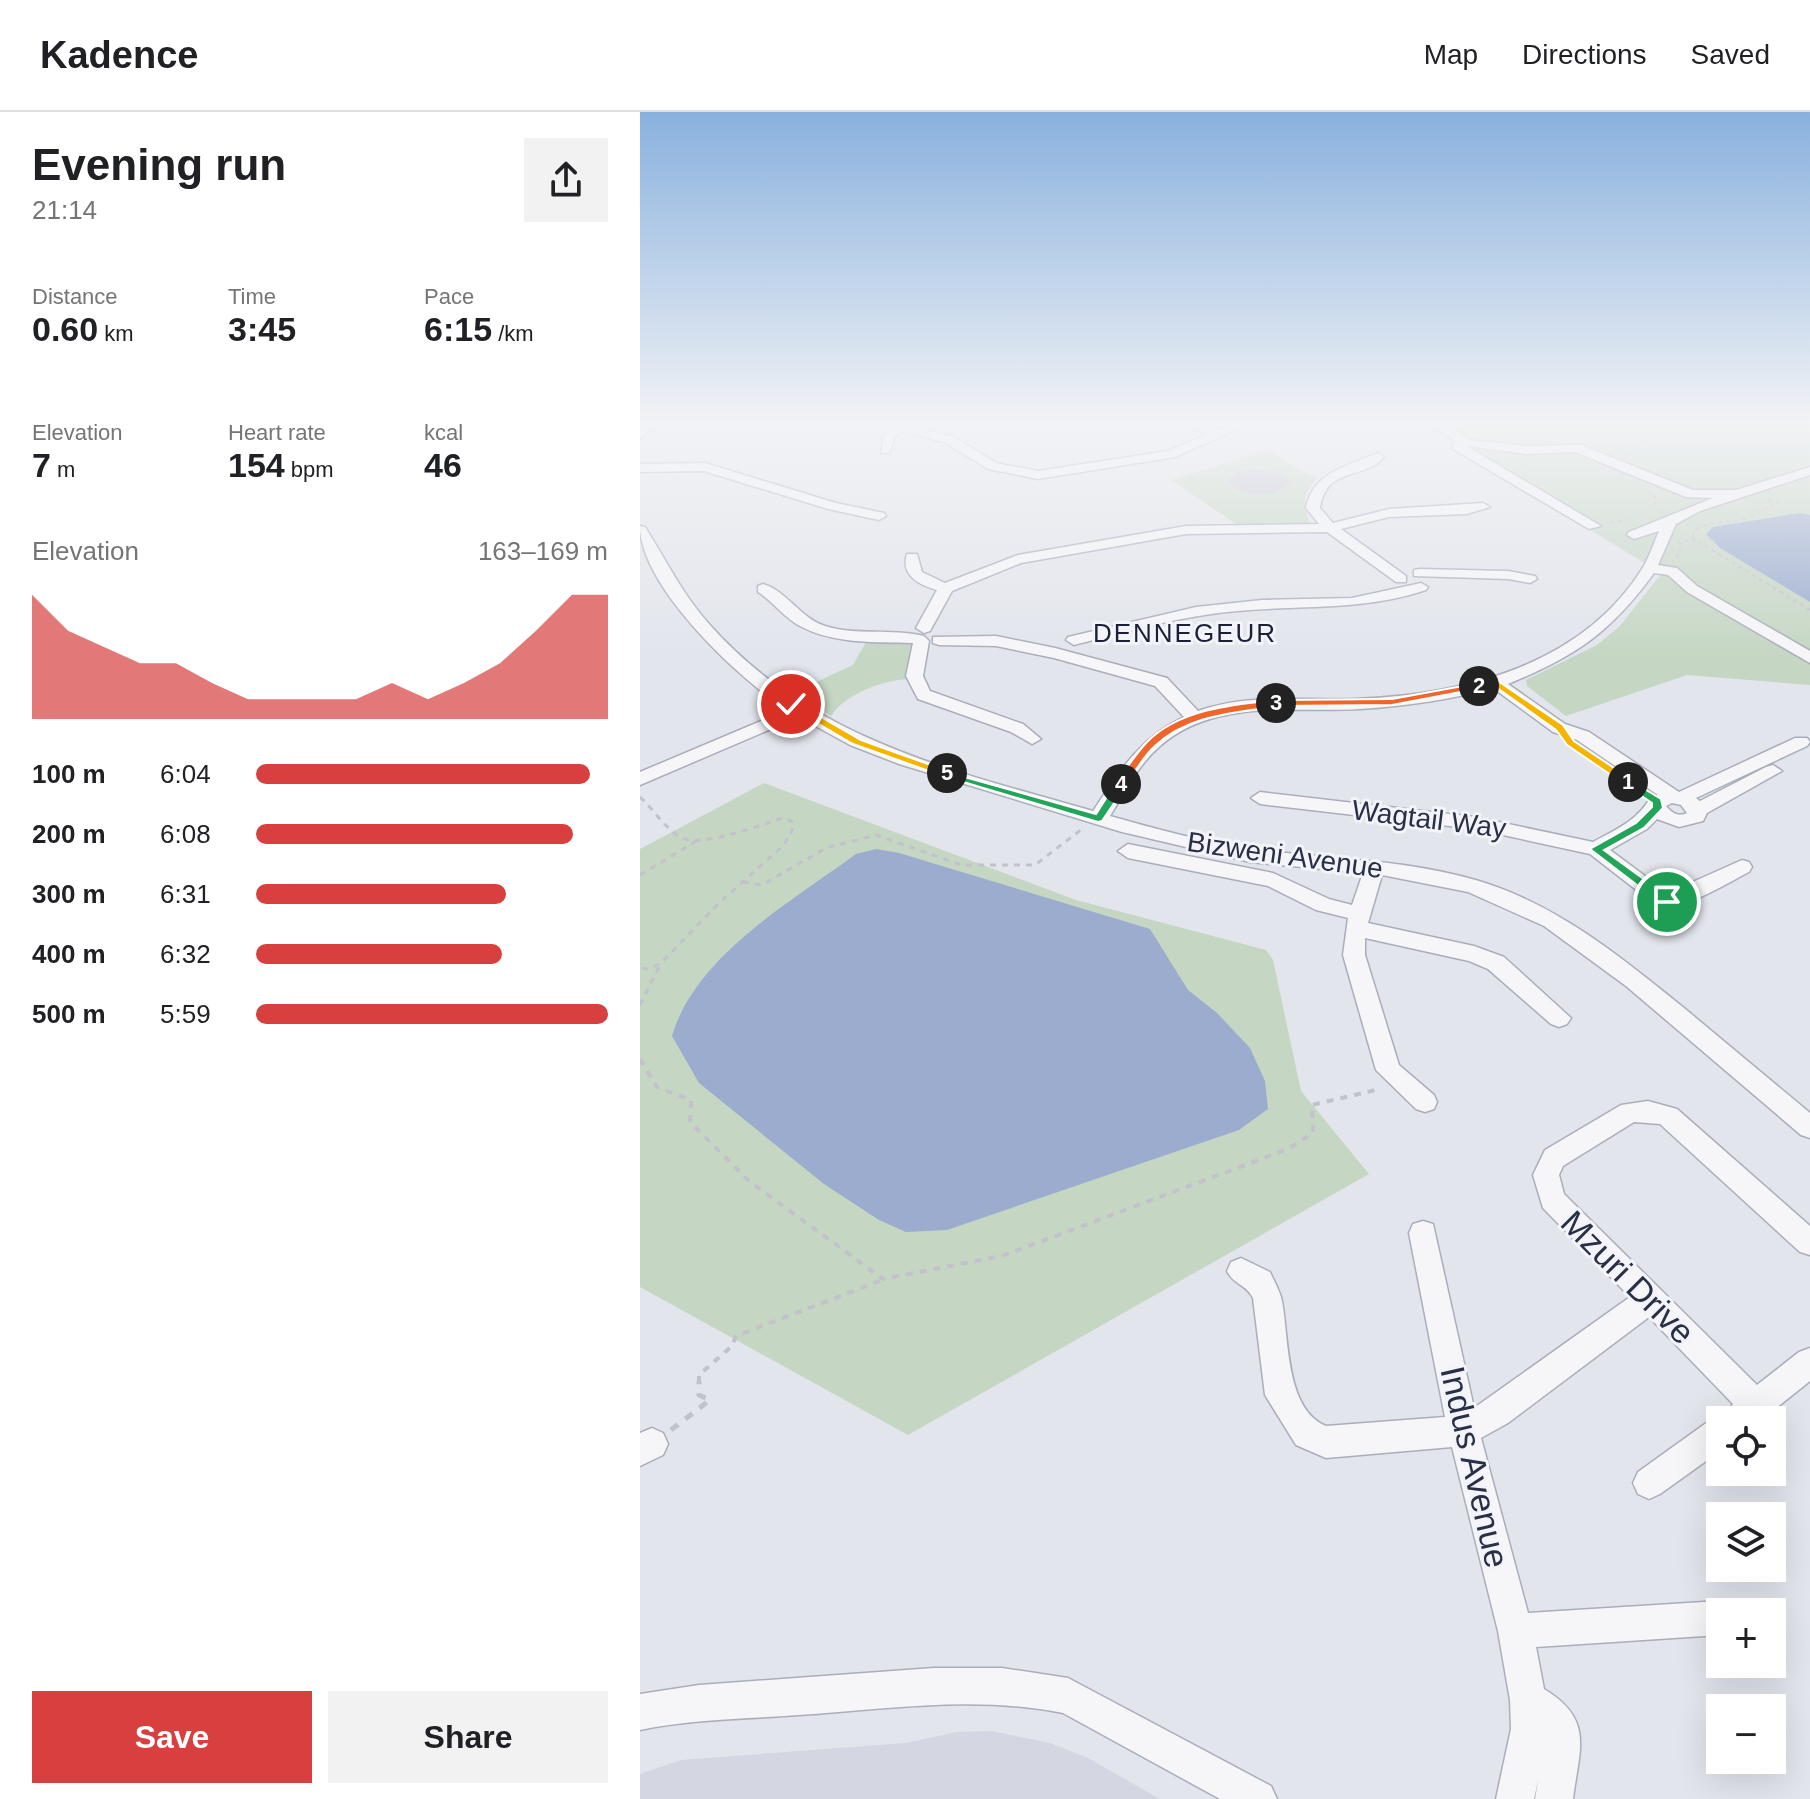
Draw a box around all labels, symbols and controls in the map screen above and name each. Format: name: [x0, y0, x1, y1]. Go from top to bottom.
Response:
text: Kadence: [40, 34, 198, 76]
text: Map: [1424, 39, 1478, 70]
text: Directions: [1522, 39, 1647, 70]
text: Saved: [1691, 39, 1770, 70]
button: share: [524, 138, 608, 222]
text: Evening run: [32, 140, 286, 189]
text: 21:14: [32, 195, 97, 225]
text: Distance: [32, 284, 118, 309]
text: Time: [228, 284, 276, 309]
text: Pace: [424, 284, 474, 309]
text: 0.60: [32, 310, 98, 348]
text: 3:45: [228, 310, 296, 348]
text: 6:15: [424, 310, 492, 348]
text: km: [98, 321, 134, 346]
text: /km: [492, 321, 534, 346]
text: Elevation: [32, 420, 123, 445]
text: Heart rate: [228, 420, 326, 445]
text: kcal: [424, 420, 463, 445]
text: 7: [32, 446, 51, 484]
text: 154: [228, 446, 285, 484]
text: 46: [424, 446, 462, 484]
text: m: [51, 457, 75, 482]
text: bpm: [285, 457, 334, 482]
text: Elevation: [32, 536, 139, 566]
text: 163–169 m: [478, 536, 608, 566]
district label: DENNEGEUR: [1093, 618, 1277, 648]
pin: 2: [1459, 666, 1499, 706]
pin: [757, 670, 825, 738]
text: 2: [1473, 673, 1485, 698]
icon: check: [769, 682, 813, 726]
pin: 3: [1256, 683, 1296, 723]
text: 3: [1270, 690, 1282, 715]
pin: 5: [927, 753, 967, 793]
text: 100 m: [32, 759, 106, 789]
text: 6:04: [160, 759, 211, 789]
text: 5: [941, 760, 953, 785]
pin: 1: [1608, 762, 1648, 802]
pin: 4: [1101, 764, 1141, 804]
text: 1: [1622, 769, 1634, 794]
text: 4: [1115, 771, 1127, 796]
street label: Wagtail Way: [1350, 794, 1508, 844]
text: 200 m: [32, 819, 106, 849]
text: 6:08: [160, 819, 211, 849]
street label: Bizweni Avenue: [1185, 826, 1385, 884]
pin: [1633, 868, 1701, 936]
text: 300 m: [32, 879, 106, 909]
text: 6:31: [160, 879, 211, 909]
icon: arrive: [1645, 880, 1689, 924]
text: 400 m: [32, 939, 106, 969]
text: 6:32: [160, 939, 211, 969]
text: 500 m: [32, 999, 106, 1029]
text: 5:59: [160, 999, 211, 1029]
street label: Mzuri Drive: [1554, 1203, 1702, 1351]
street label: Indus Avenue: [1433, 1363, 1517, 1571]
map controls: [1706, 1406, 1786, 1774]
button: locate: [1706, 1406, 1786, 1486]
button: layers: [1706, 1502, 1786, 1582]
button: +: [1706, 1598, 1786, 1678]
button: Save: [32, 1691, 312, 1783]
button: Share: [328, 1691, 608, 1783]
button: −: [1706, 1694, 1786, 1774]

